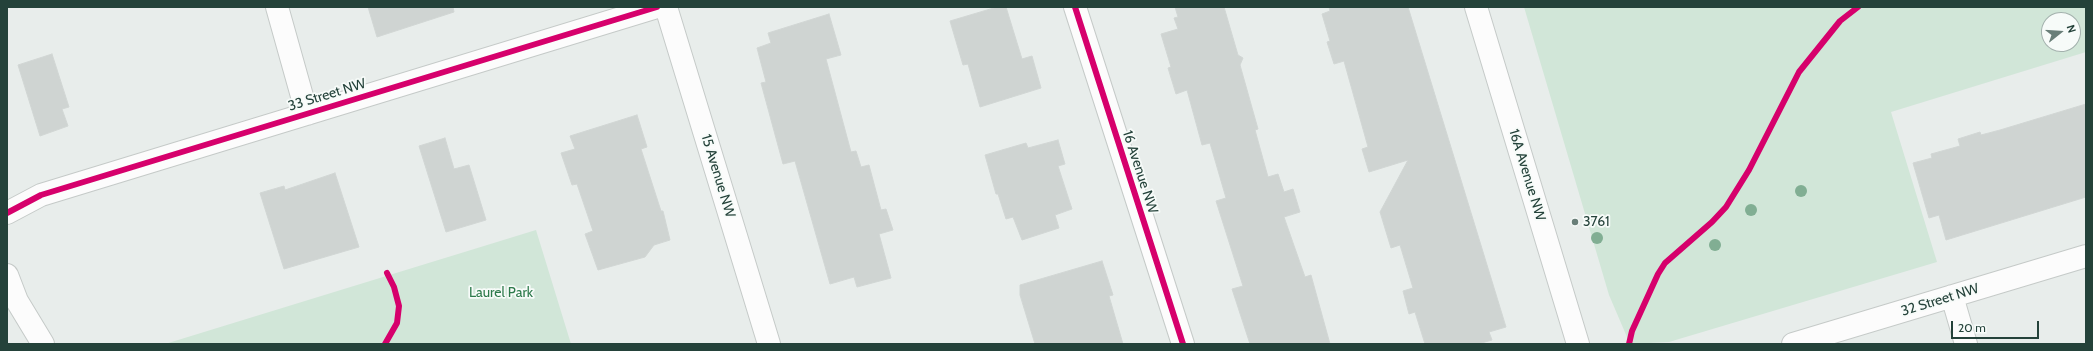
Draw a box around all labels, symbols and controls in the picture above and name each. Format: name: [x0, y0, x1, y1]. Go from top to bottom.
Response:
north arrow: [2041, 12, 2081, 52]
text: N: [2064, 23, 2079, 35]
street label: 33 Street NW: [286, 75, 368, 115]
street label: 16A Avenue NW: [1505, 127, 1549, 223]
street label: 16 Avenue NW: [1119, 128, 1161, 216]
street label: 15 Avenue NW: [697, 132, 739, 220]
place label: 3761: [1583, 214, 1610, 230]
marker: 3761: [1570, 217, 1580, 227]
street label: 32 Street NW: [1899, 280, 1981, 320]
park label: Laurel Park: [469, 285, 533, 301]
scale bar: [1953, 313, 2041, 339]
text: 20 m: [1958, 320, 1986, 335]

